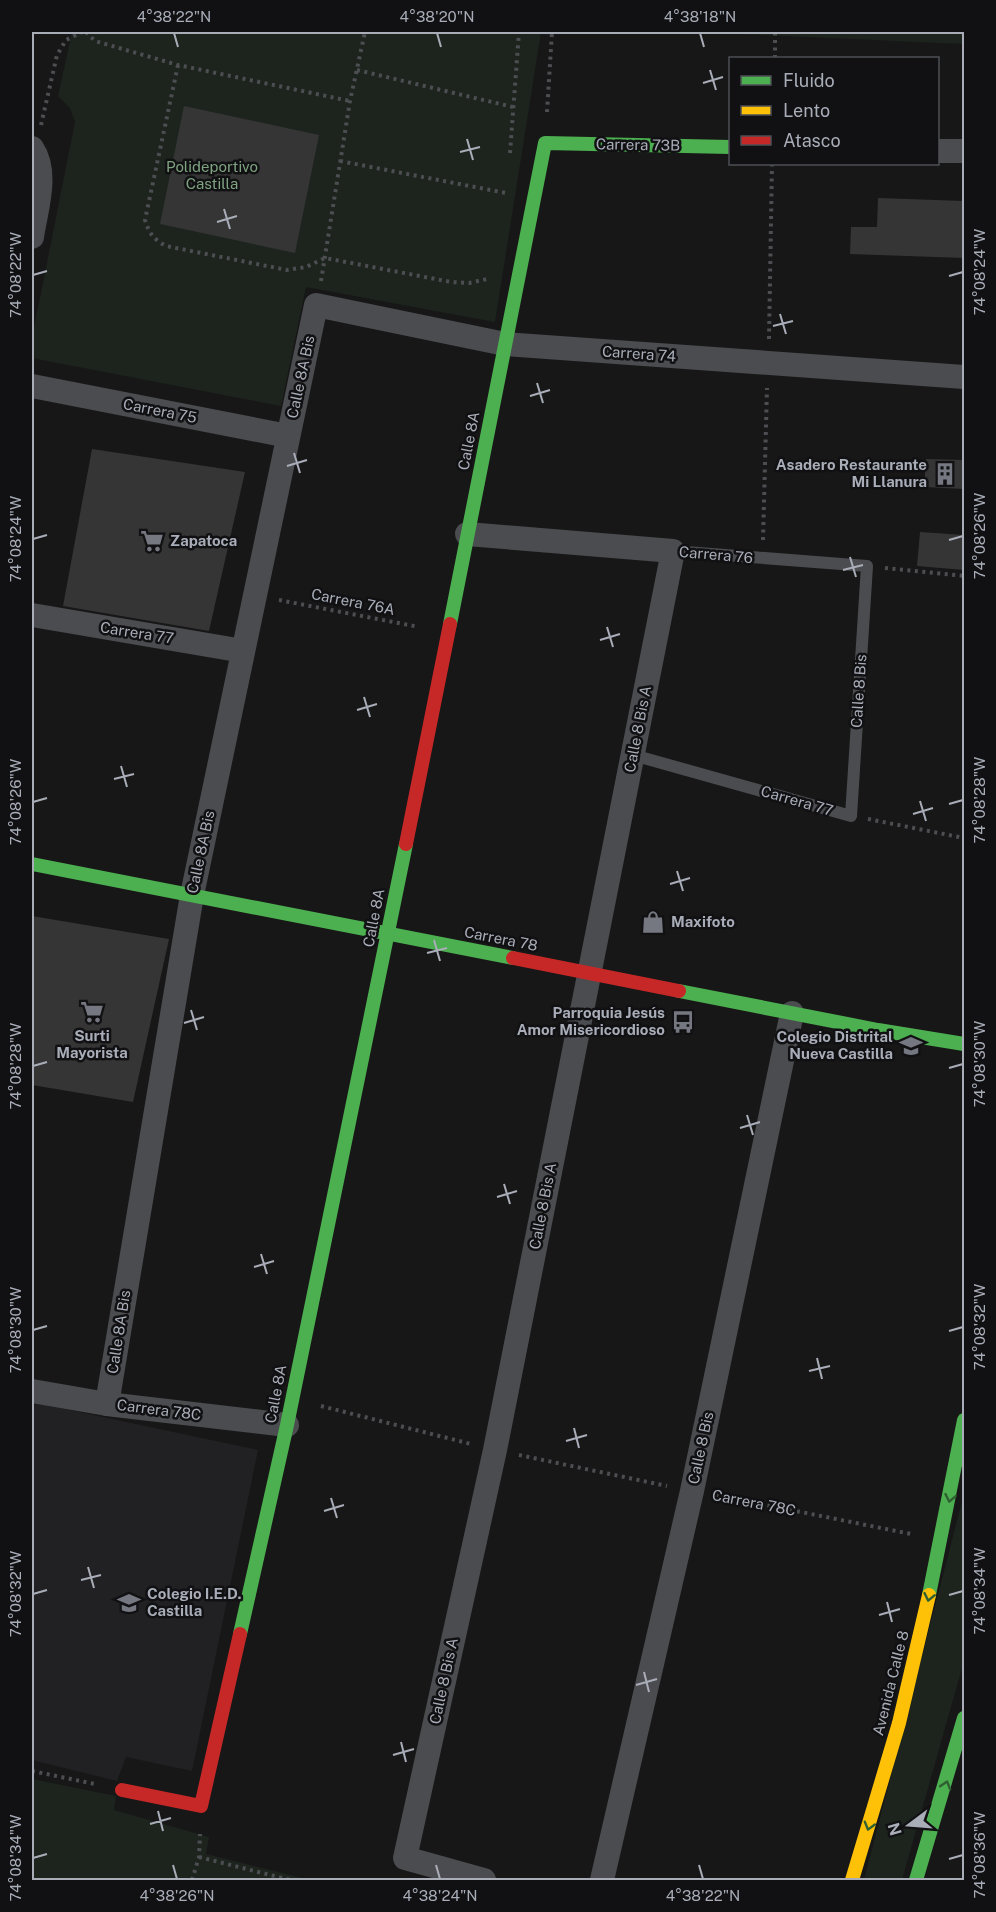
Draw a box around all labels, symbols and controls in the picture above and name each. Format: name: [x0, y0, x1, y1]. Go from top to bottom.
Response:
text: 4°38'22"N: [137, 8, 211, 25]
text: 4°38'20"N: [400, 8, 474, 25]
text: 4°38'18"N: [664, 8, 736, 25]
legend: [729, 57, 939, 165]
text: Fluido: [783, 70, 835, 91]
text: Lento: [783, 100, 830, 121]
text: Atasco: [783, 130, 841, 151]
street label: Carrera 73B: [596, 135, 680, 154]
park label: Polideportivo Castilla: [166, 158, 258, 192]
text: 74°08'24"W: [971, 229, 988, 315]
text: 74°08'22"W: [7, 232, 24, 318]
street label: Calle 8A Bis: [283, 334, 318, 420]
street label: Carrera 74: [601, 342, 677, 365]
street label: Carrera 75: [122, 395, 198, 426]
street label: Calle 8A: [454, 410, 483, 472]
place label: Asadero Restaurante Mi Llanura: [776, 456, 927, 490]
building icon: Asadero Restaurante Mi Llanura: [932, 461, 958, 487]
text: 74°08'26"W: [971, 493, 988, 579]
text: 74°08'24"W: [7, 496, 24, 582]
supermarket icon: Zapatoca: [139, 528, 165, 554]
place label: Zapatoca: [170, 532, 237, 549]
street label: Carrera 76: [678, 543, 754, 566]
street label: Carrera 76A: [310, 585, 397, 618]
street label: Carrera 77: [99, 618, 175, 647]
street label: Calle 8 Bis: [847, 654, 870, 728]
street label: Calle 8 Bis A: [621, 684, 654, 774]
text: 74°08'28"W: [971, 757, 988, 843]
text: 74°08'26"W: [7, 759, 24, 845]
street label: Carrera 77: [759, 782, 835, 819]
street label: Calle 8A Bis: [183, 809, 218, 895]
street label: Calle 8A: [359, 887, 388, 949]
shop icon: Maxifoto: [640, 909, 666, 935]
place label: Maxifoto: [671, 913, 735, 930]
street label: Carrera 78: [463, 923, 539, 954]
supermarket icon: Surti Mayorista: [79, 999, 105, 1025]
place label: Parroquia Jesús Amor Misericordioso: [517, 1004, 665, 1038]
bus stop icon: Parroquia Jesús Amor Misericordioso: [670, 1009, 696, 1035]
text: 74°08'30"W: [971, 1021, 988, 1107]
text: 74°08'28"W: [7, 1023, 24, 1109]
place label: Surti Mayorista: [56, 1027, 128, 1061]
place label: Colegio Distrital Nueva Castilla: [776, 1028, 893, 1062]
school or university icon: Colegio Distrital Nueva Castilla: [898, 1033, 924, 1059]
street label: Calle 8 Bis A: [526, 1161, 559, 1251]
text: 74°08'32"W: [971, 1284, 988, 1370]
text: 74°08'30"W: [7, 1287, 24, 1373]
street label: Calle 8A Bis: [104, 1289, 134, 1375]
street label: Calle 8A: [261, 1363, 290, 1425]
street label: Carrera 78C: [116, 1396, 202, 1423]
street label: Calle 8 Bis: [685, 1410, 716, 1486]
street label: Carrera 78C: [711, 1486, 797, 1519]
one-way arrow: [944, 1493, 957, 1503]
text: 74°08'34"W: [971, 1547, 988, 1635]
text: 74°08'32"W: [7, 1551, 24, 1637]
place label: Colegio I.E.D. Castilla: [147, 1585, 242, 1619]
school or university icon: Colegio I.E.D. Castilla: [116, 1590, 142, 1616]
one-way arrow: [923, 1592, 936, 1602]
street label: Avenida Calle 8: [869, 1629, 912, 1737]
street label: Calle 8 Bis A: [426, 1636, 461, 1726]
one-way arrow: [939, 1780, 951, 1791]
north arrow: [879, 1795, 939, 1855]
text: 74°08'36"W: [971, 1812, 988, 1898]
text: 74°08'34"W: [7, 1814, 24, 1902]
one-way arrow: [864, 1820, 876, 1831]
text: N: [884, 1820, 906, 1838]
text: 4°38'26"N: [139, 1887, 215, 1904]
text: 4°38'24"N: [402, 1887, 478, 1904]
text: 4°38'22"N: [666, 1887, 740, 1904]

